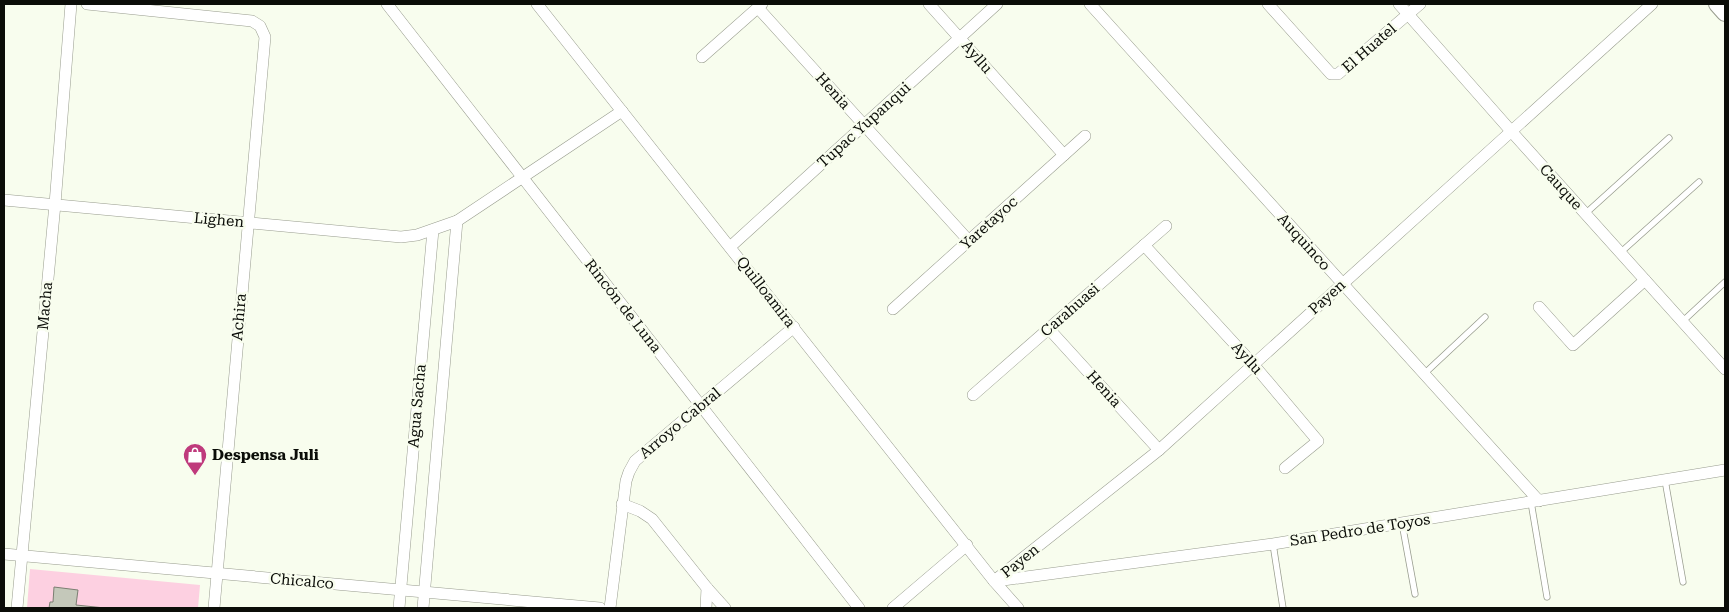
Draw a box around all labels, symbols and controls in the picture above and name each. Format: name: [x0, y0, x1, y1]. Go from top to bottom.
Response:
street label: El Huatel: [1338, 19, 1400, 76]
street label: Ayllu: [958, 37, 997, 78]
street label: Henia: [812, 69, 854, 113]
street label: Tupac Yupanqui: [814, 78, 914, 172]
street label: Cauque: [1536, 160, 1586, 214]
street label: Yaretayoc: [957, 193, 1021, 253]
street label: Lighen: [193, 209, 245, 231]
street label: Auquinco: [1274, 210, 1334, 274]
street label: Quilloamira: [733, 253, 799, 331]
street label: Rincón de Luna: [581, 256, 665, 356]
street label: Payen: [1305, 276, 1349, 318]
street label: Carahuasi: [1037, 279, 1103, 340]
street label: Macha: [34, 281, 56, 331]
street label: Achira: [228, 293, 250, 341]
street label: Ayllu: [1228, 338, 1267, 378]
street label: Agua Sacha: [404, 363, 430, 449]
street label: Henia: [1083, 367, 1125, 411]
street label: Arroyo Cabral: [636, 384, 725, 462]
shop icon: Despensa Juli: [182, 442, 208, 476]
place label: Despensa Juli: [212, 446, 319, 464]
street label: San Pedro de Toyos: [1289, 510, 1431, 550]
street label: Payen: [997, 540, 1043, 582]
street label: Chicalco: [269, 569, 335, 593]

